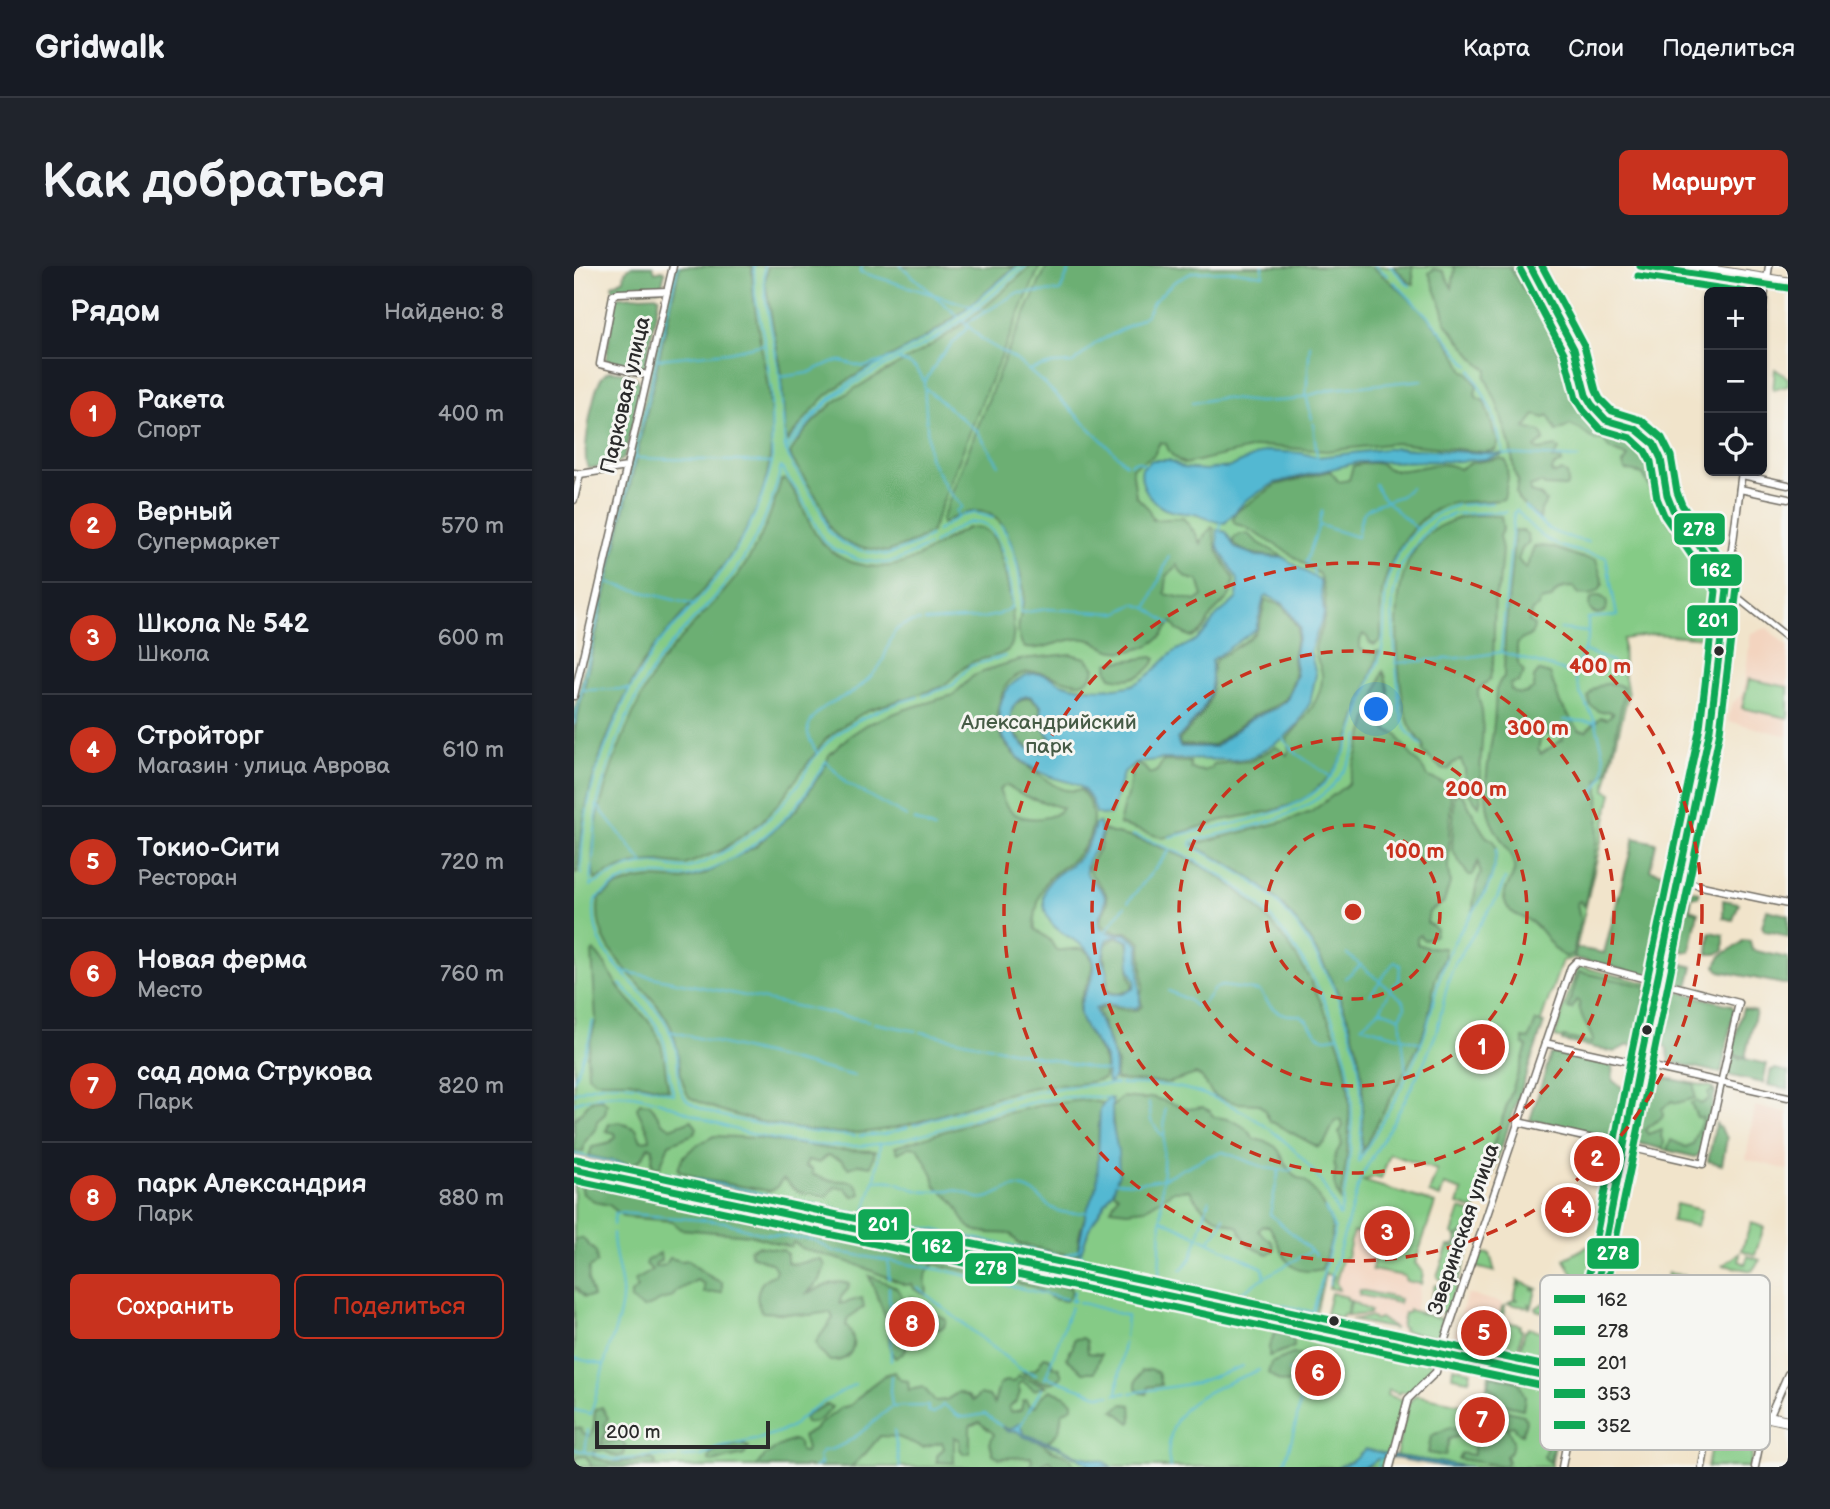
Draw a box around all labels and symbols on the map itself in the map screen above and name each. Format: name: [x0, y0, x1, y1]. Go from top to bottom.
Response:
street label: Парковая улица: [595, 313, 656, 476]
line badge: 278: [1673, 512, 1726, 546]
text: 278: [1683, 519, 1715, 542]
line badge: 162: [1689, 553, 1743, 587]
text: 162: [1701, 560, 1732, 583]
line badge: 201: [1686, 604, 1739, 637]
text: 201: [1698, 610, 1728, 633]
unlabelled marker: [1712, 644, 1726, 658]
text: 400 m: [1569, 654, 1631, 679]
your location: [1359, 692, 1393, 726]
park label: Александрийский парк: [960, 710, 1137, 759]
text: 300 m: [1507, 716, 1569, 741]
text: 200 m: [1445, 777, 1507, 802]
text: 100 m: [1386, 839, 1444, 864]
centre of rings: [1341, 900, 1365, 924]
pin: 1: [1459, 1021, 1505, 1073]
unlabelled marker: [1640, 1023, 1654, 1037]
pin: 2: [1574, 1133, 1620, 1185]
street label: Зверинская улица: [1422, 1140, 1505, 1318]
pin: 4: [1545, 1184, 1591, 1236]
pin: 3: [1364, 1207, 1410, 1259]
line badge: 201: [857, 1208, 910, 1241]
text: 201: [868, 1214, 898, 1237]
line badge: 162: [911, 1230, 964, 1263]
text: 162: [922, 1236, 953, 1259]
line badge: 278: [1586, 1237, 1640, 1270]
text: 278: [1597, 1243, 1629, 1266]
line badge: 278: [964, 1252, 1017, 1285]
text: 278: [975, 1258, 1007, 1281]
legend: [1540, 1275, 1770, 1450]
text: 162: [1597, 1289, 1628, 1312]
pin: 8: [889, 1298, 935, 1350]
pin: 5: [1461, 1307, 1507, 1359]
unlabelled marker: [1327, 1314, 1341, 1328]
text: 278: [1597, 1320, 1629, 1343]
pin: 6: [1295, 1347, 1341, 1399]
text: 201: [1597, 1352, 1627, 1375]
text: 353: [1597, 1383, 1631, 1406]
pin: 7: [1459, 1394, 1505, 1446]
text: 352: [1597, 1415, 1632, 1438]
scale bar: [595, 1418, 770, 1450]

